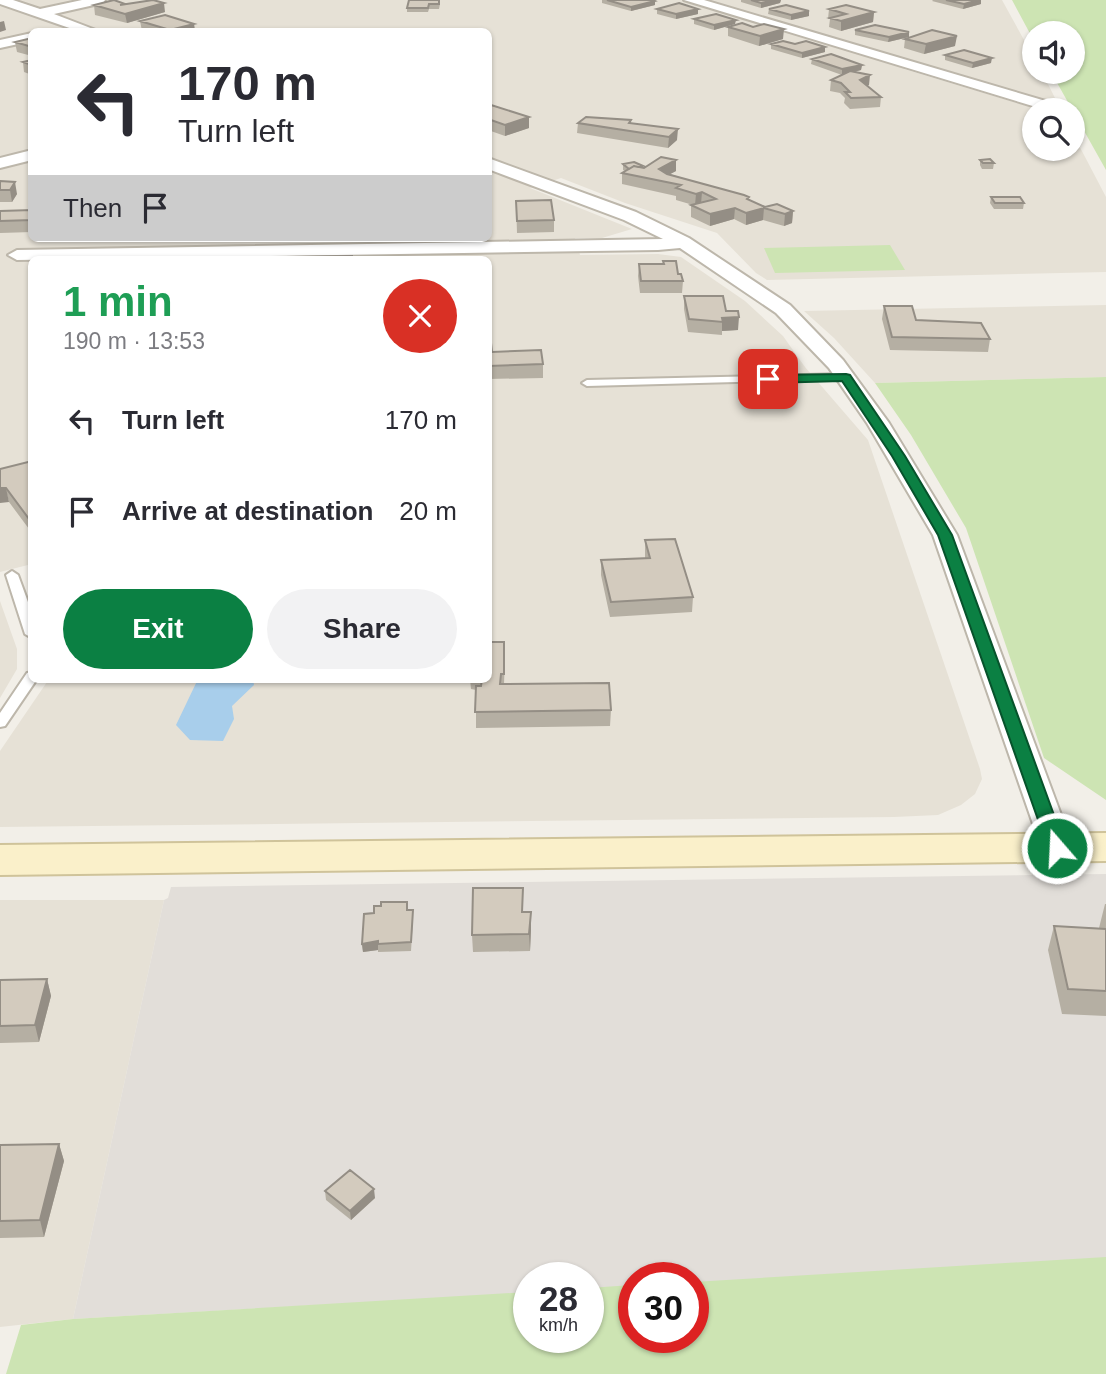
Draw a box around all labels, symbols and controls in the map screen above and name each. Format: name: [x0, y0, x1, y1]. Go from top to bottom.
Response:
map controls: [1022, 21, 1085, 161]
button: sound: [1022, 21, 1085, 84]
icon: left: [63, 56, 154, 147]
text: 170 m: [178, 56, 317, 110]
button: search: [1022, 98, 1085, 161]
text: Turn left: [178, 113, 294, 149]
icon: arrive: [136, 189, 174, 227]
text: Then: [63, 193, 122, 223]
text: 1 min: [63, 278, 173, 325]
button: close: [383, 279, 457, 353]
text: 190 m · 13:53: [63, 328, 205, 354]
pin: [738, 349, 798, 409]
icon: arrive: [749, 360, 787, 398]
icon: left: [63, 402, 101, 440]
text: Turn left: [122, 405, 224, 435]
text: 170 m: [385, 405, 457, 435]
icon: arrive: [63, 493, 101, 531]
text: Arrive at destination: [122, 496, 373, 526]
text: 20 m: [399, 496, 457, 526]
button: Exit: [63, 589, 253, 669]
button: Share: [267, 589, 457, 669]
position arrow: [1020, 811, 1094, 885]
speed limit sign: 30: [618, 1262, 709, 1353]
text: 28: [539, 1279, 578, 1318]
text: km/h: [539, 1315, 578, 1335]

